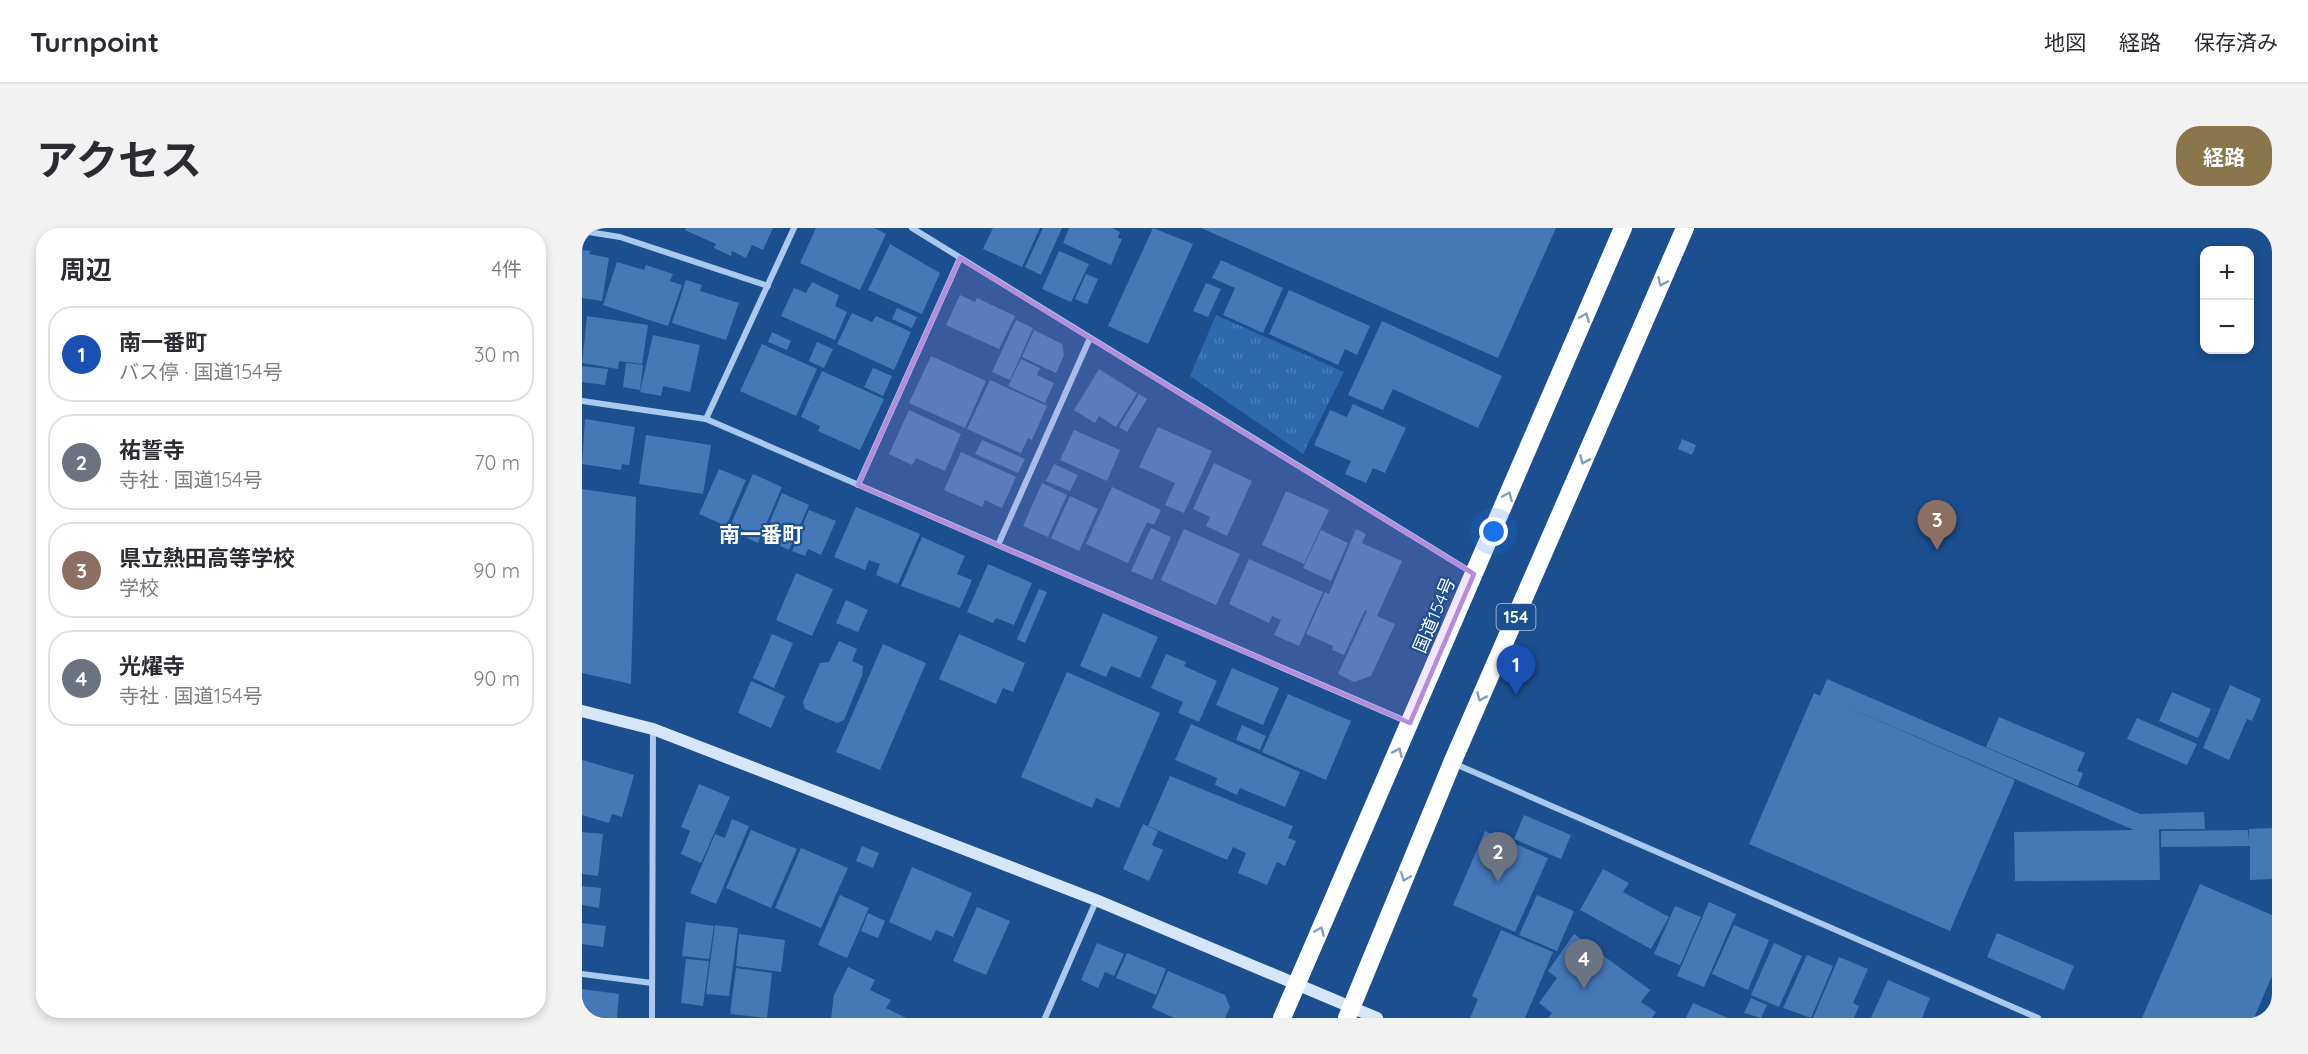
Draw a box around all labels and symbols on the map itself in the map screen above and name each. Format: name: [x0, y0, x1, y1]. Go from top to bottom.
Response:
one-way arrow: [1657, 275, 1669, 286]
one-way arrow: [1578, 312, 1590, 323]
one-way arrow: [1579, 454, 1591, 465]
one-way arrow: [1501, 491, 1513, 502]
pin: 3: [1918, 500, 1956, 550]
your location: [1479, 517, 1508, 546]
district label: 南一番町: [719, 521, 803, 547]
street label: 国道154号: [1408, 574, 1460, 656]
road number: 154: [1496, 604, 1536, 630]
pin: 1: [1496, 646, 1536, 695]
one-way arrow: [1476, 691, 1488, 702]
one-way arrow: [1390, 747, 1402, 758]
pin: 2: [1478, 832, 1518, 882]
one-way arrow: [1400, 871, 1413, 882]
one-way arrow: [1313, 926, 1325, 937]
pin: 4: [1564, 940, 1604, 989]

